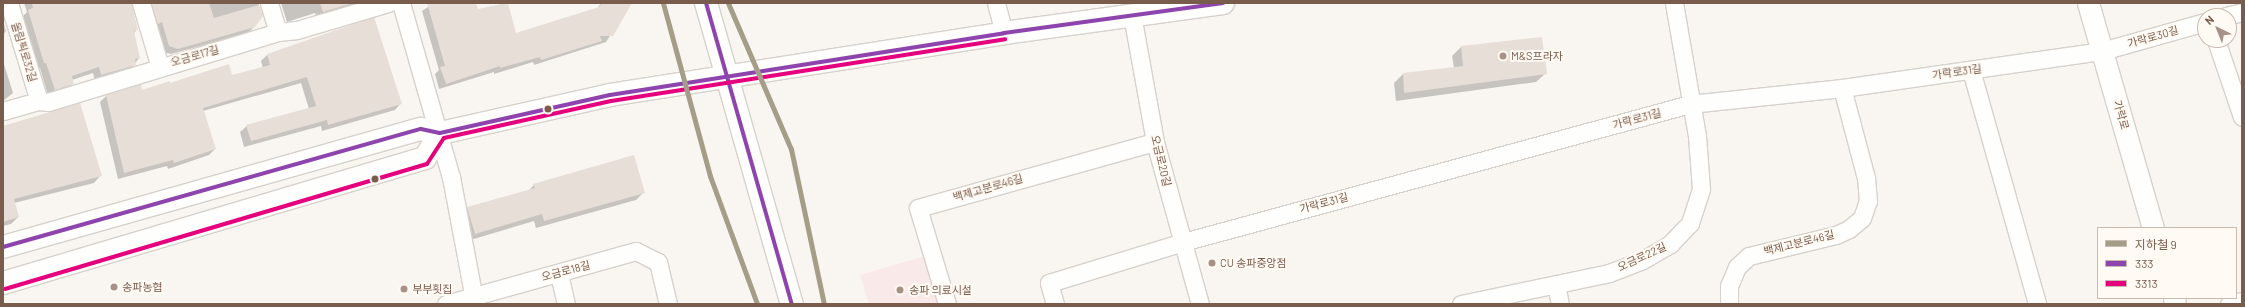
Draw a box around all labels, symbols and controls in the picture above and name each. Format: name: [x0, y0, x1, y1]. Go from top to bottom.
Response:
north arrow: [2197, 8, 2237, 48]
text: N: [2202, 12, 2216, 27]
street label: 올림픽로32길: [9, 20, 39, 84]
street label: 가락로30길: [2126, 23, 2180, 51]
street label: 오금로17길: [169, 43, 221, 69]
place label: M&S프라자: [1511, 49, 1563, 63]
marker: M&S프라자: [1498, 51, 1508, 61]
street label: 가락로31길: [1931, 62, 1983, 82]
street label: 가락로: [2110, 99, 2132, 131]
unlabelled marker: [543, 104, 553, 114]
street label: 가락로31길: [1611, 106, 1663, 132]
street label: 오금로20길: [1148, 134, 1174, 188]
street label: 백제고분로46길: [951, 172, 1025, 204]
unlabelled marker: [370, 174, 380, 184]
street label: 가락로31길: [1298, 190, 1350, 216]
legend: [2097, 227, 2237, 299]
street label: 백제고분로46길: [1762, 228, 1836, 258]
text: 지하철 9: [2135, 237, 2177, 251]
street label: 오금로22길: [1616, 240, 1668, 274]
place label: CU 송파중앙점: [1220, 256, 1287, 270]
text: 333: [2135, 256, 2154, 270]
street label: 오금로18길: [540, 258, 592, 284]
marker: CU 송파중앙점: [1207, 258, 1217, 268]
text: 3313: [2135, 276, 2158, 290]
place label: 송파농협: [122, 280, 162, 294]
marker: 송파농협: [109, 282, 119, 292]
place label: 부부횟집: [412, 282, 452, 296]
place label: 송파 의료시설: [909, 283, 972, 297]
marker: 부부횟집: [399, 284, 409, 294]
marker: 송파 의료시설: [894, 284, 906, 296]

